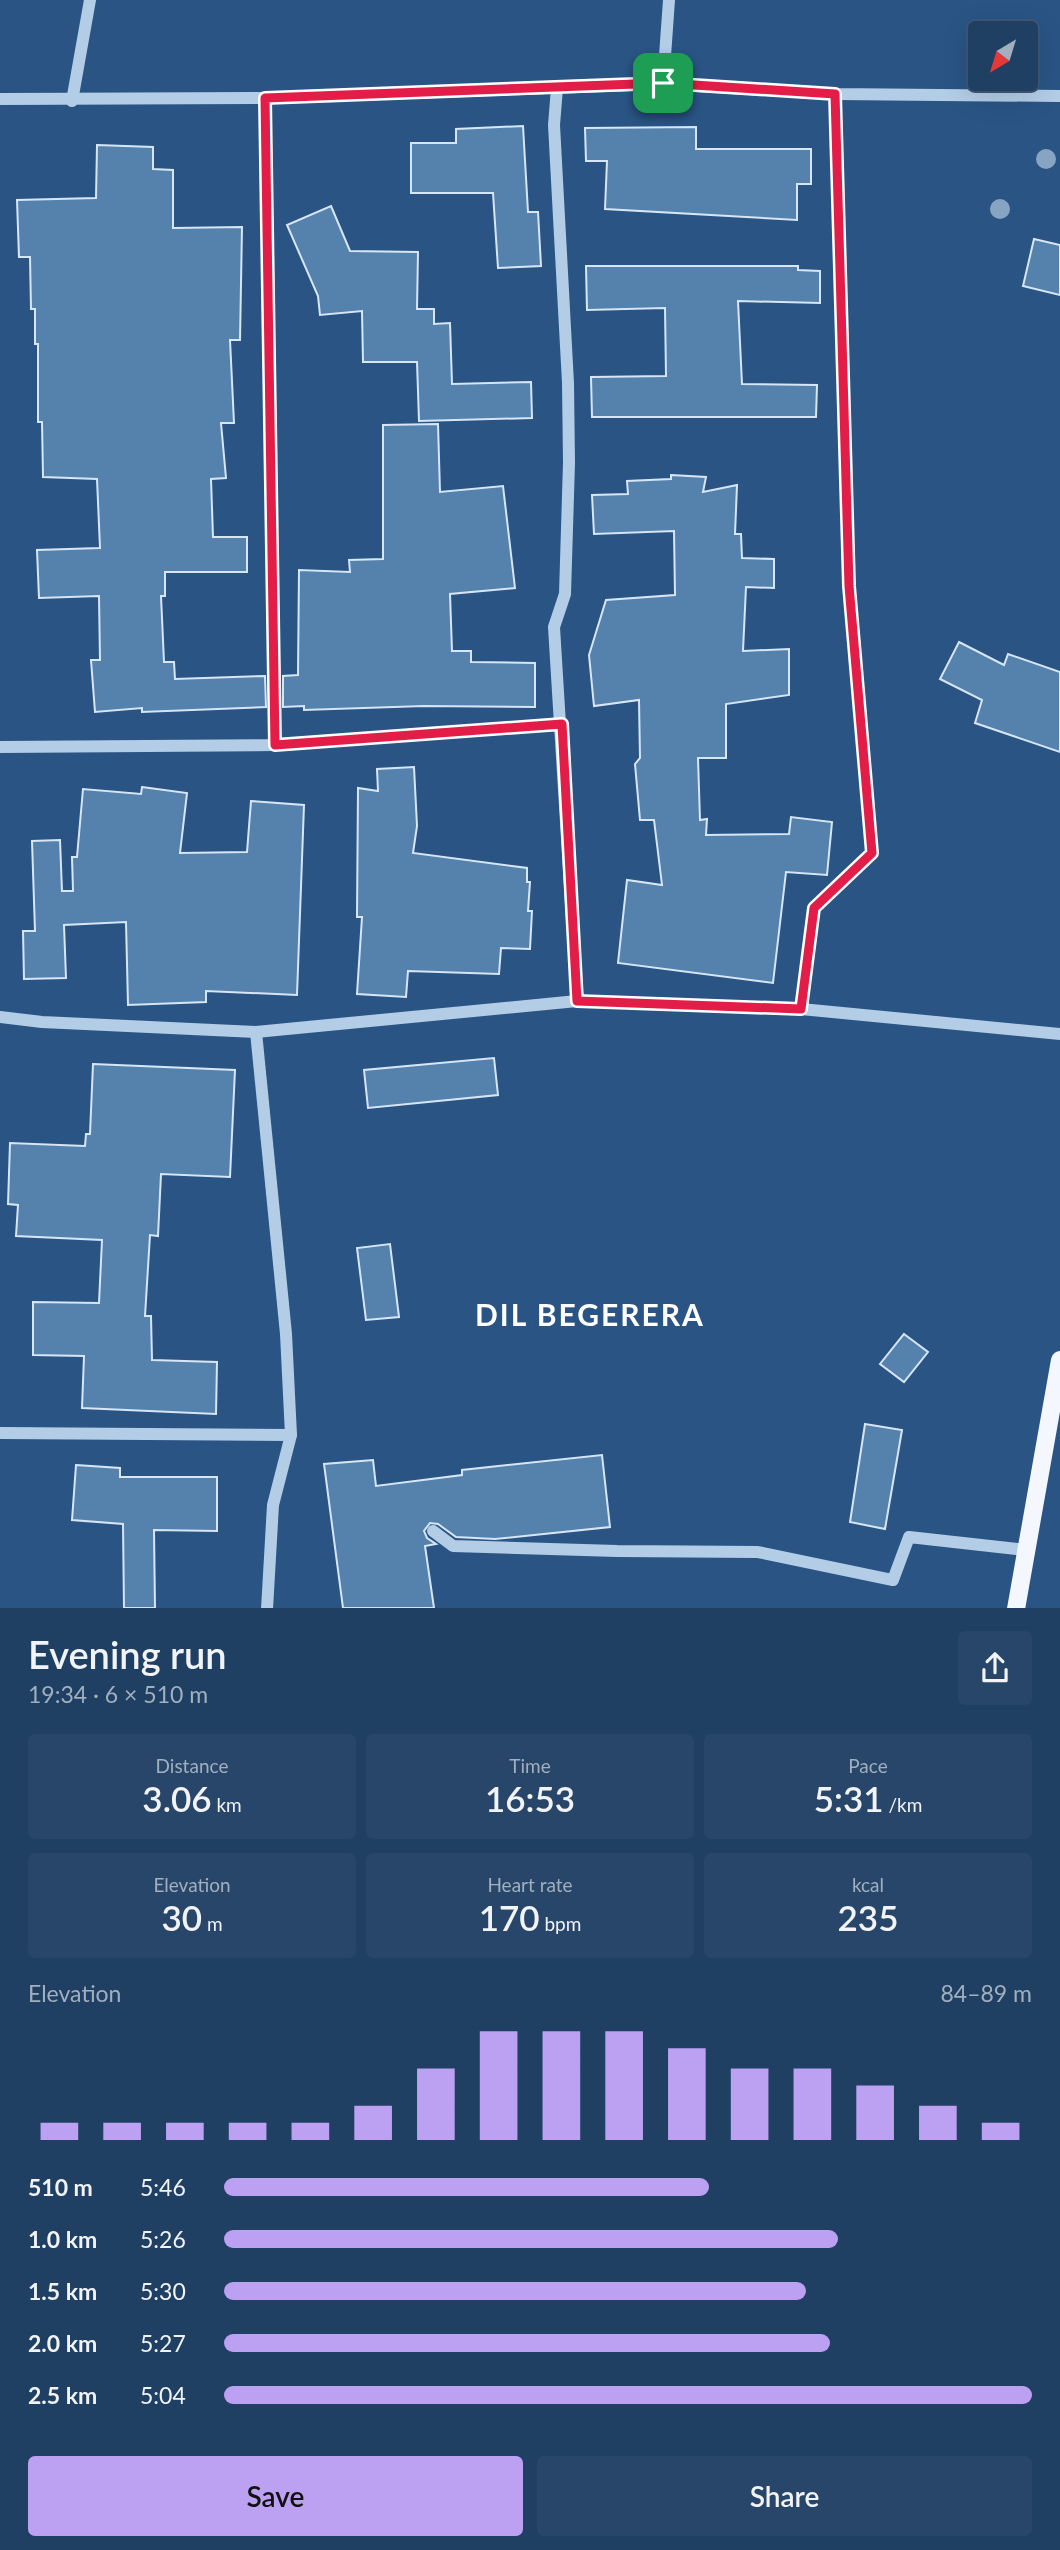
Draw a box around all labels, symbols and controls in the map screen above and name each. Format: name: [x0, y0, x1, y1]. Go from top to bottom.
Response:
north arrow: [968, 21, 1038, 91]
map controls: [968, 21, 1038, 91]
pin: [633, 53, 693, 113]
icon: arrive: [644, 64, 682, 102]
district label: DIL BEGERERA: [475, 1296, 705, 1332]
text: Evening run: [28, 1631, 227, 1677]
button: share: [958, 1631, 1032, 1705]
text: 19:34 · 6 × 510 m: [28, 1680, 208, 1708]
text: Distance: [156, 1754, 228, 1777]
text: Time: [509, 1754, 551, 1777]
text: Pace: [848, 1754, 888, 1777]
text: 3.06: [142, 1777, 212, 1819]
text: 16:53: [485, 1777, 575, 1819]
text: 5:31: [814, 1777, 884, 1819]
text: km: [212, 1793, 242, 1816]
text: /km: [884, 1793, 922, 1816]
text: Elevation: [153, 1873, 231, 1896]
text: Heart rate: [487, 1873, 573, 1896]
text: kcal: [852, 1873, 884, 1896]
text: 30: [161, 1896, 202, 1938]
text: 170: [479, 1896, 540, 1938]
text: 235: [838, 1896, 898, 1938]
text: m: [202, 1912, 223, 1935]
text: bpm: [540, 1912, 581, 1935]
text: Elevation: [28, 1979, 121, 2007]
text: 84–89 m: [940, 1979, 1032, 2007]
text: 510 m: [28, 2173, 93, 2201]
text: 5:46: [140, 2173, 186, 2201]
text: 1.0 km: [28, 2225, 97, 2253]
text: 5:26: [140, 2225, 186, 2253]
text: 1.5 km: [28, 2277, 97, 2305]
text: 5:30: [140, 2277, 186, 2305]
text: 2.0 km: [28, 2329, 97, 2357]
text: 5:27: [140, 2329, 186, 2357]
text: 2.5 km: [28, 2381, 97, 2409]
text: 5:04: [140, 2381, 186, 2409]
button: Save: [28, 2456, 523, 2536]
button: Share: [537, 2456, 1032, 2536]

